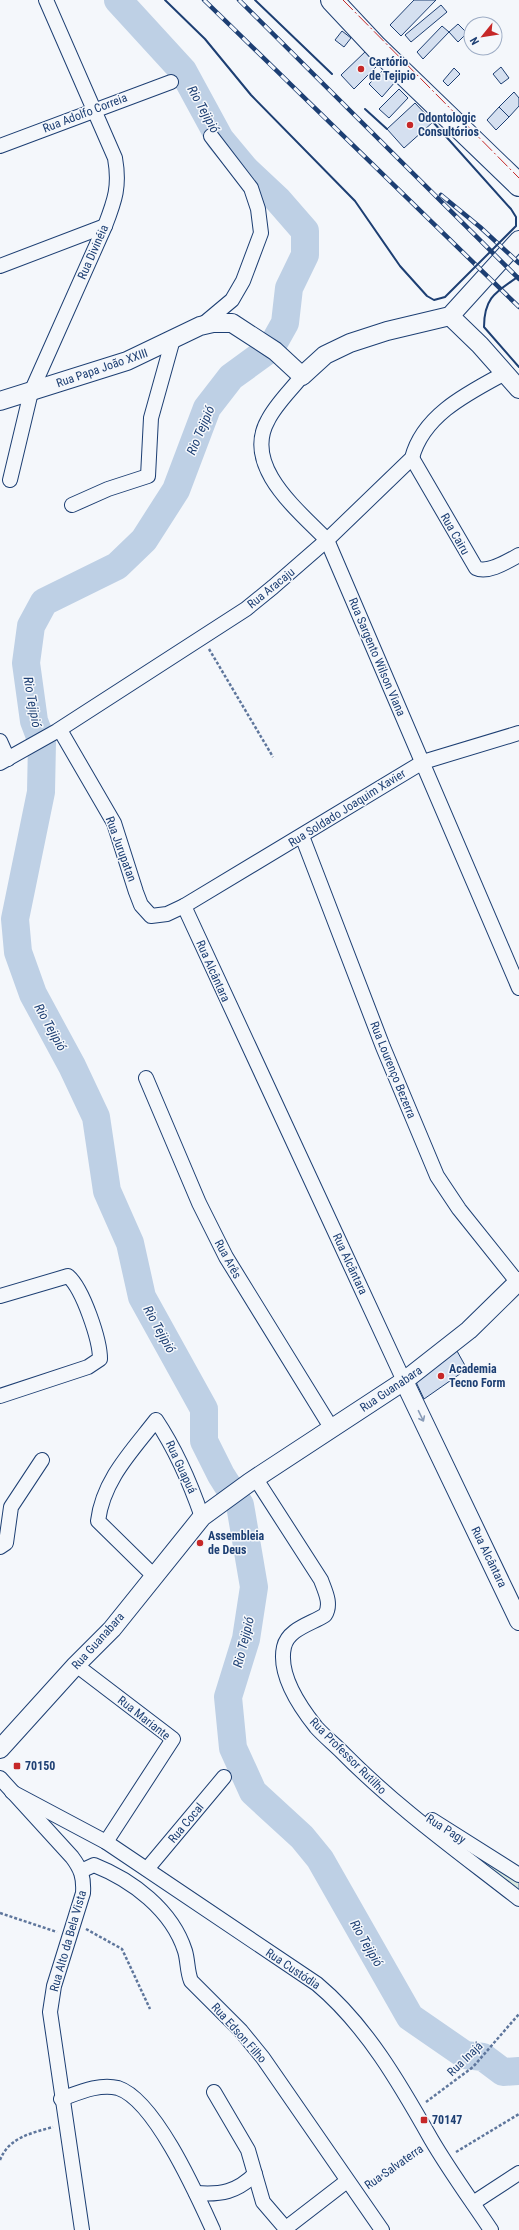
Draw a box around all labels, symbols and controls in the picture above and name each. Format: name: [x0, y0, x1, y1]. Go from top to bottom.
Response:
north arrow: [463, 16, 503, 56]
text: N: [467, 34, 482, 47]
place label: Cartório de Tejipio: [369, 55, 416, 83]
marker: Cartório de Tejipio: [356, 64, 366, 74]
water label: Rio Tejipió: [184, 83, 223, 136]
street label: Rua Adolfo Correia: [41, 90, 129, 135]
place label: Odontologic Consultórios: [418, 111, 480, 139]
marker: Odontologic Consultórios: [405, 120, 415, 130]
street label: Rua Divinéia: [75, 222, 111, 281]
street label: Rua Papa João XXIII: [54, 346, 150, 390]
water label: Rio Tejipió: [183, 403, 218, 457]
street label: Rua Cairu: [438, 511, 473, 557]
street label: Rua Aracaju: [245, 565, 298, 611]
street label: Rua Sargento Wilson Viana: [346, 596, 408, 719]
water label: Rio Tejipió: [21, 675, 44, 729]
street label: Rua Soldado Joaquim Xavier: [286, 766, 408, 850]
street label: Rua Jurupatan: [103, 814, 139, 884]
street label: Rua Alcântara: [193, 938, 233, 1004]
water label: Rio Tejipió: [31, 1001, 70, 1054]
street label: Rua Lourenço Bezerra: [367, 1019, 419, 1121]
street label: Rua Alcântara: [330, 1231, 370, 1297]
street label: Rua Arês: [212, 1237, 244, 1281]
water label: Rio Tejipió: [140, 1303, 179, 1356]
place label: Academia Tecno Form: [449, 1362, 505, 1390]
street label: Rua Guanabara: [357, 1363, 425, 1415]
marker: Academia Tecno Form: [436, 1371, 446, 1381]
one-way arrow: [418, 1410, 425, 1422]
street label: Rua Guapuá: [163, 1438, 199, 1496]
street label: Rua Alcântara: [468, 1524, 510, 1590]
place label: Assembleia de Deus: [208, 1529, 264, 1557]
marker: Assembleia de Deus: [195, 1538, 205, 1548]
street label: Rua Guanabara: [69, 1609, 127, 1672]
water label: Rio Tejipió: [230, 1615, 257, 1669]
street label: Rua Mariante: [115, 1693, 173, 1743]
street label: Rua Professor Rutilho: [307, 1715, 389, 1797]
place label: 70150: [25, 1759, 55, 1773]
marker: 70150: [12, 1761, 22, 1771]
street label: Rua Cocal: [165, 1800, 207, 1846]
street label: Rua Pagy: [424, 1811, 468, 1847]
street label: Rua Alto da Bela Vista: [47, 1889, 89, 1993]
water label: Rio Tejipió: [347, 1917, 386, 1970]
street label: Rua Custódia: [263, 1946, 323, 1992]
street label: Rua Edson Filho: [208, 2000, 270, 2066]
street label: Rua Inajá: [444, 2039, 486, 2079]
place label: 70147: [432, 2113, 462, 2127]
marker: 70147: [419, 2115, 429, 2125]
street label: Rua Salvaterra: [362, 2142, 426, 2192]

